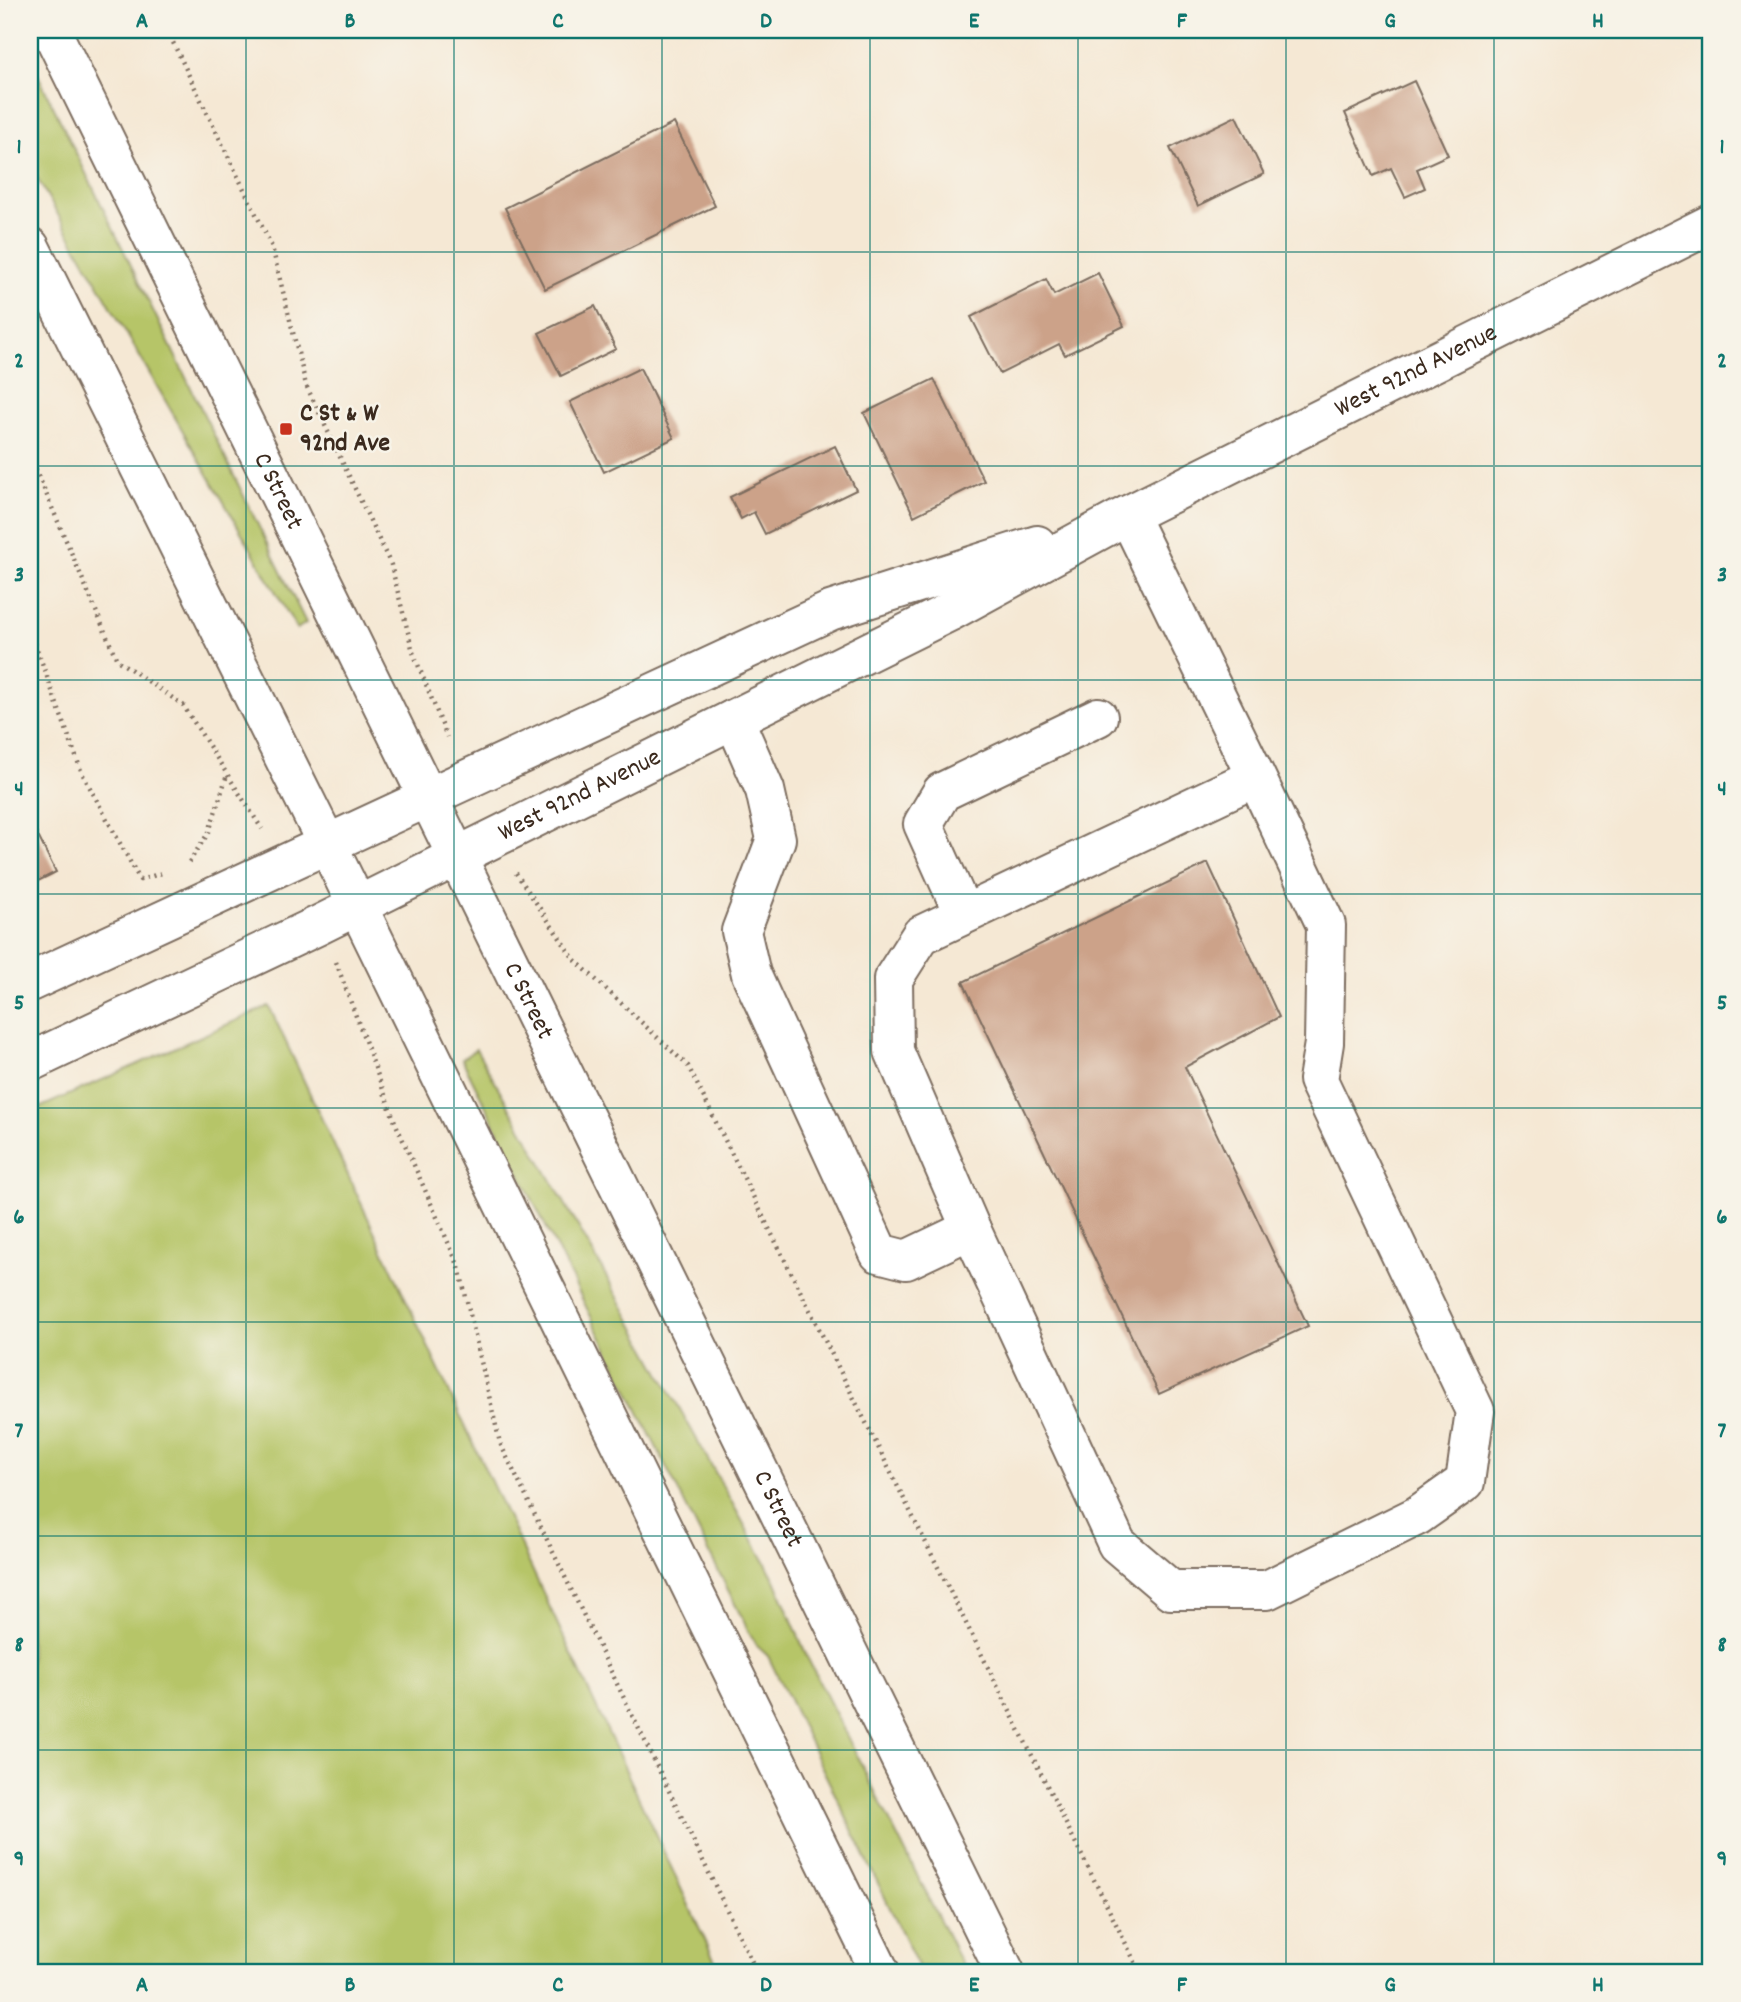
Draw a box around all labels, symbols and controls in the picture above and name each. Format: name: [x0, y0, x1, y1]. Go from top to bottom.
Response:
text: A: [136, 6, 148, 39]
text: B: [345, 6, 356, 39]
text: C: [552, 6, 564, 39]
text: D: [760, 6, 772, 39]
text: E: [969, 6, 980, 39]
text: F: [1177, 6, 1188, 39]
text: G: [1384, 6, 1396, 39]
text: H: [1592, 6, 1604, 39]
text: 1: [16, 132, 22, 165]
text: 1: [1719, 132, 1725, 165]
street label: West 92nd Avenue: [1328, 315, 1504, 427]
text: 2: [14, 346, 24, 379]
text: 2: [1717, 346, 1727, 379]
place label: C St & W 92nd Ave: [300, 396, 390, 463]
marker: C St & W 92nd Ave: [278, 421, 294, 437]
street label: C Street: [243, 446, 313, 537]
text: 3: [14, 560, 24, 593]
text: 3: [1717, 560, 1727, 593]
street label: West 92nd Avenue: [492, 739, 668, 852]
text: 4: [14, 774, 24, 807]
text: 4: [1717, 774, 1727, 807]
street label: C Street: [493, 956, 563, 1046]
text: 5: [14, 988, 24, 1021]
text: 5: [1717, 988, 1727, 1021]
text: 6: [13, 1202, 25, 1235]
text: 6: [1716, 1202, 1728, 1235]
text: 7: [15, 1416, 24, 1449]
text: 7: [1718, 1416, 1727, 1449]
street label: C Street: [743, 1464, 813, 1555]
text: 8: [14, 1630, 24, 1663]
text: 8: [1717, 1630, 1727, 1663]
text: 9: [14, 1844, 24, 1877]
text: 9: [1717, 1844, 1727, 1877]
text: A: [136, 1970, 148, 2002]
text: B: [345, 1970, 356, 2002]
text: C: [552, 1970, 564, 2002]
text: D: [760, 1970, 772, 2002]
text: E: [969, 1970, 980, 2002]
text: F: [1177, 1970, 1188, 2002]
text: G: [1384, 1970, 1396, 2002]
text: H: [1592, 1970, 1604, 2002]

